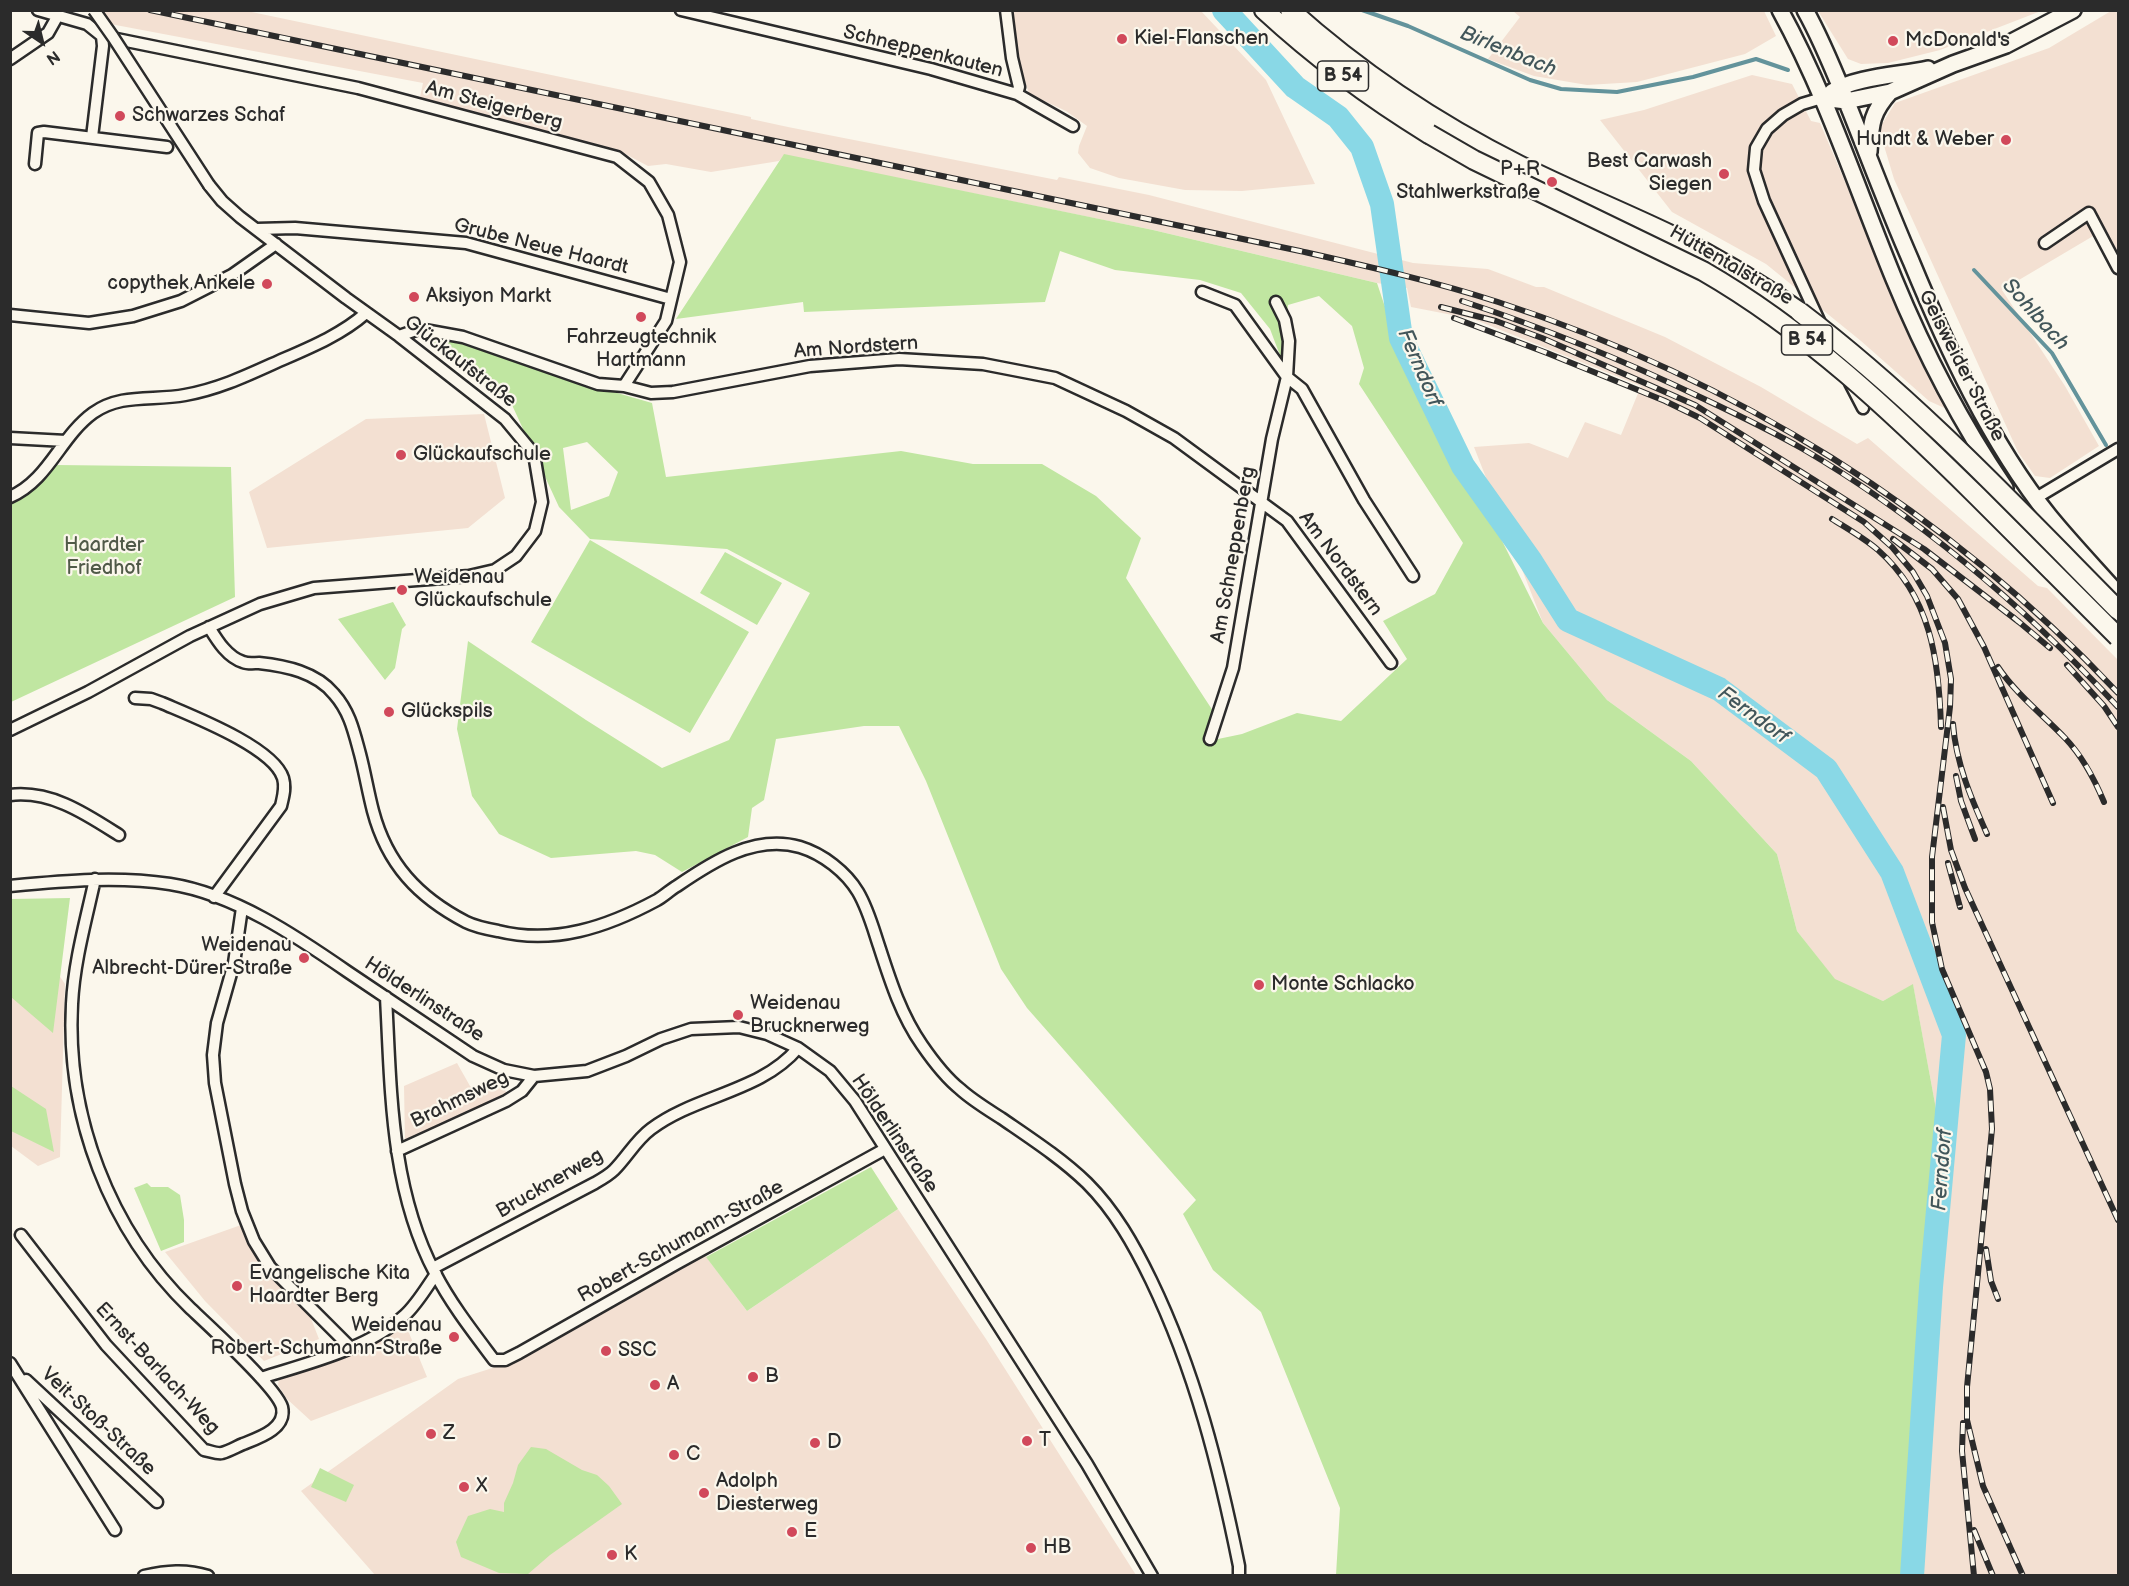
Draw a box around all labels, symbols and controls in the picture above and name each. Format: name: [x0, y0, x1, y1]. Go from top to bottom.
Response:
north arrow: [12, 12, 72, 72]
street label: Schneppenkauten: [841, 21, 1005, 83]
water label: Birlenbach: [1456, 21, 1560, 83]
place label: Kiel-Flanschen: [1134, 27, 1269, 51]
place label: McDonald's: [1905, 29, 2010, 53]
marker: Kiel-Flanschen: [1115, 32, 1129, 46]
marker: McDonald's: [1886, 34, 1900, 48]
text: N: [42, 46, 63, 68]
road number: B 54: [1318, 61, 1368, 91]
street label: Am Steigerberg: [423, 76, 565, 136]
place label: Schwarzes Schaf: [132, 104, 286, 128]
marker: Schwarzes Schaf: [113, 109, 127, 123]
place label: Hundt & Weber: [1856, 128, 1994, 152]
marker: Hundt & Weber: [1999, 133, 2013, 147]
place label: Best Carwash Siegen: [1587, 150, 1712, 197]
place label: P+R Stahlwerkstraße: [1396, 158, 1540, 205]
marker: Best Carwash Siegen: [1717, 167, 1731, 181]
marker: P+R Stahlwerkstraße: [1545, 175, 1559, 189]
street label: Grube Neue Haardt: [451, 214, 631, 280]
street label: Hüttentalstraße: [1665, 221, 1797, 311]
place label: copythek Ankele: [107, 272, 255, 296]
water label: Sohlbach: [1996, 274, 2074, 356]
marker: copythek Ankele: [260, 277, 274, 291]
place label: Aksiyon Markt: [426, 285, 551, 309]
street label: Geisweider Straße: [1913, 286, 2009, 446]
marker: Aksiyon Markt: [407, 290, 421, 304]
marker: Fahrzeugtechnik Hartmann: [634, 310, 648, 324]
street label: Glückaufstraße: [399, 311, 521, 413]
water label: Ferndorf: [1391, 325, 1447, 411]
road number: B 54: [1782, 325, 1832, 355]
place label: Fahrzeugtechnik Hartmann: [566, 326, 716, 373]
street label: Am Nordstern: [793, 332, 919, 364]
place label: Glückaufschule: [413, 443, 551, 467]
marker: Glückaufschule: [394, 448, 408, 462]
street label: Am Schneppenberg: [1207, 465, 1261, 645]
street label: Am Nordstern: [1293, 507, 1387, 621]
park label: Haardter Friedhof: [64, 534, 144, 581]
place label: Weidenau Glückaufschule: [414, 566, 552, 613]
marker: Weidenau Glückaufschule: [395, 583, 409, 597]
water label: Ferndorf: [1712, 682, 1794, 750]
place label: Glückspils: [401, 700, 493, 724]
marker: Glückspils: [382, 705, 396, 719]
place label: Weidenau Albrecht-Dürer-Straße: [92, 934, 292, 981]
marker: Weidenau Albrecht-Dürer-Straße: [297, 951, 311, 965]
street label: Hölderlinstraße: [359, 952, 489, 1048]
place label: Monte Schlacko: [1271, 973, 1415, 997]
marker: Monte Schlacko: [1252, 978, 1266, 992]
place label: Weidenau Brucknerweg: [750, 992, 870, 1039]
marker: Weidenau Brucknerweg: [731, 1008, 745, 1022]
street label: Brahmsweg: [407, 1066, 513, 1134]
street label: Hölderlinstraße: [845, 1070, 943, 1198]
water label: Ferndorf: [1928, 1128, 1958, 1212]
street label: Brucknerweg: [492, 1144, 608, 1224]
street label: Robert-Schumann-Straße: [574, 1175, 788, 1309]
place label: Evangelische Kita Haardter Berg: [249, 1262, 410, 1309]
marker: Evangelische Kita Haardter Berg: [230, 1279, 244, 1293]
street label: Ernst-Barlach-Weg: [90, 1298, 224, 1440]
place label: Weidenau Robert-Schumann-Straße: [210, 1314, 442, 1361]
marker: Weidenau Robert-Schumann-Straße: [447, 1330, 461, 1344]
place label: SSC: [618, 1339, 656, 1363]
marker: SSC: [599, 1344, 613, 1358]
street label: Veit-Stoß-Straße: [36, 1363, 160, 1481]
place label: B: [765, 1365, 779, 1389]
marker: B: [746, 1370, 760, 1384]
place label: A: [667, 1373, 679, 1397]
marker: A: [648, 1378, 662, 1392]
place label: Z: [443, 1422, 455, 1446]
marker: Z: [424, 1427, 438, 1441]
place label: T: [1039, 1429, 1051, 1453]
place label: D: [827, 1431, 842, 1455]
marker: T: [1020, 1434, 1034, 1448]
marker: D: [808, 1436, 822, 1450]
place label: C: [686, 1443, 700, 1467]
marker: C: [667, 1448, 681, 1462]
place label: Adolph Diesterweg: [716, 1470, 818, 1517]
place label: X: [476, 1475, 487, 1499]
marker: X: [457, 1480, 471, 1494]
marker: Adolph Diesterweg: [697, 1486, 711, 1500]
place label: E: [804, 1520, 817, 1544]
marker: E: [785, 1525, 799, 1539]
place label: HB: [1043, 1536, 1071, 1560]
marker: HB: [1024, 1541, 1038, 1555]
place label: K: [624, 1543, 637, 1567]
marker: K: [605, 1548, 619, 1562]

